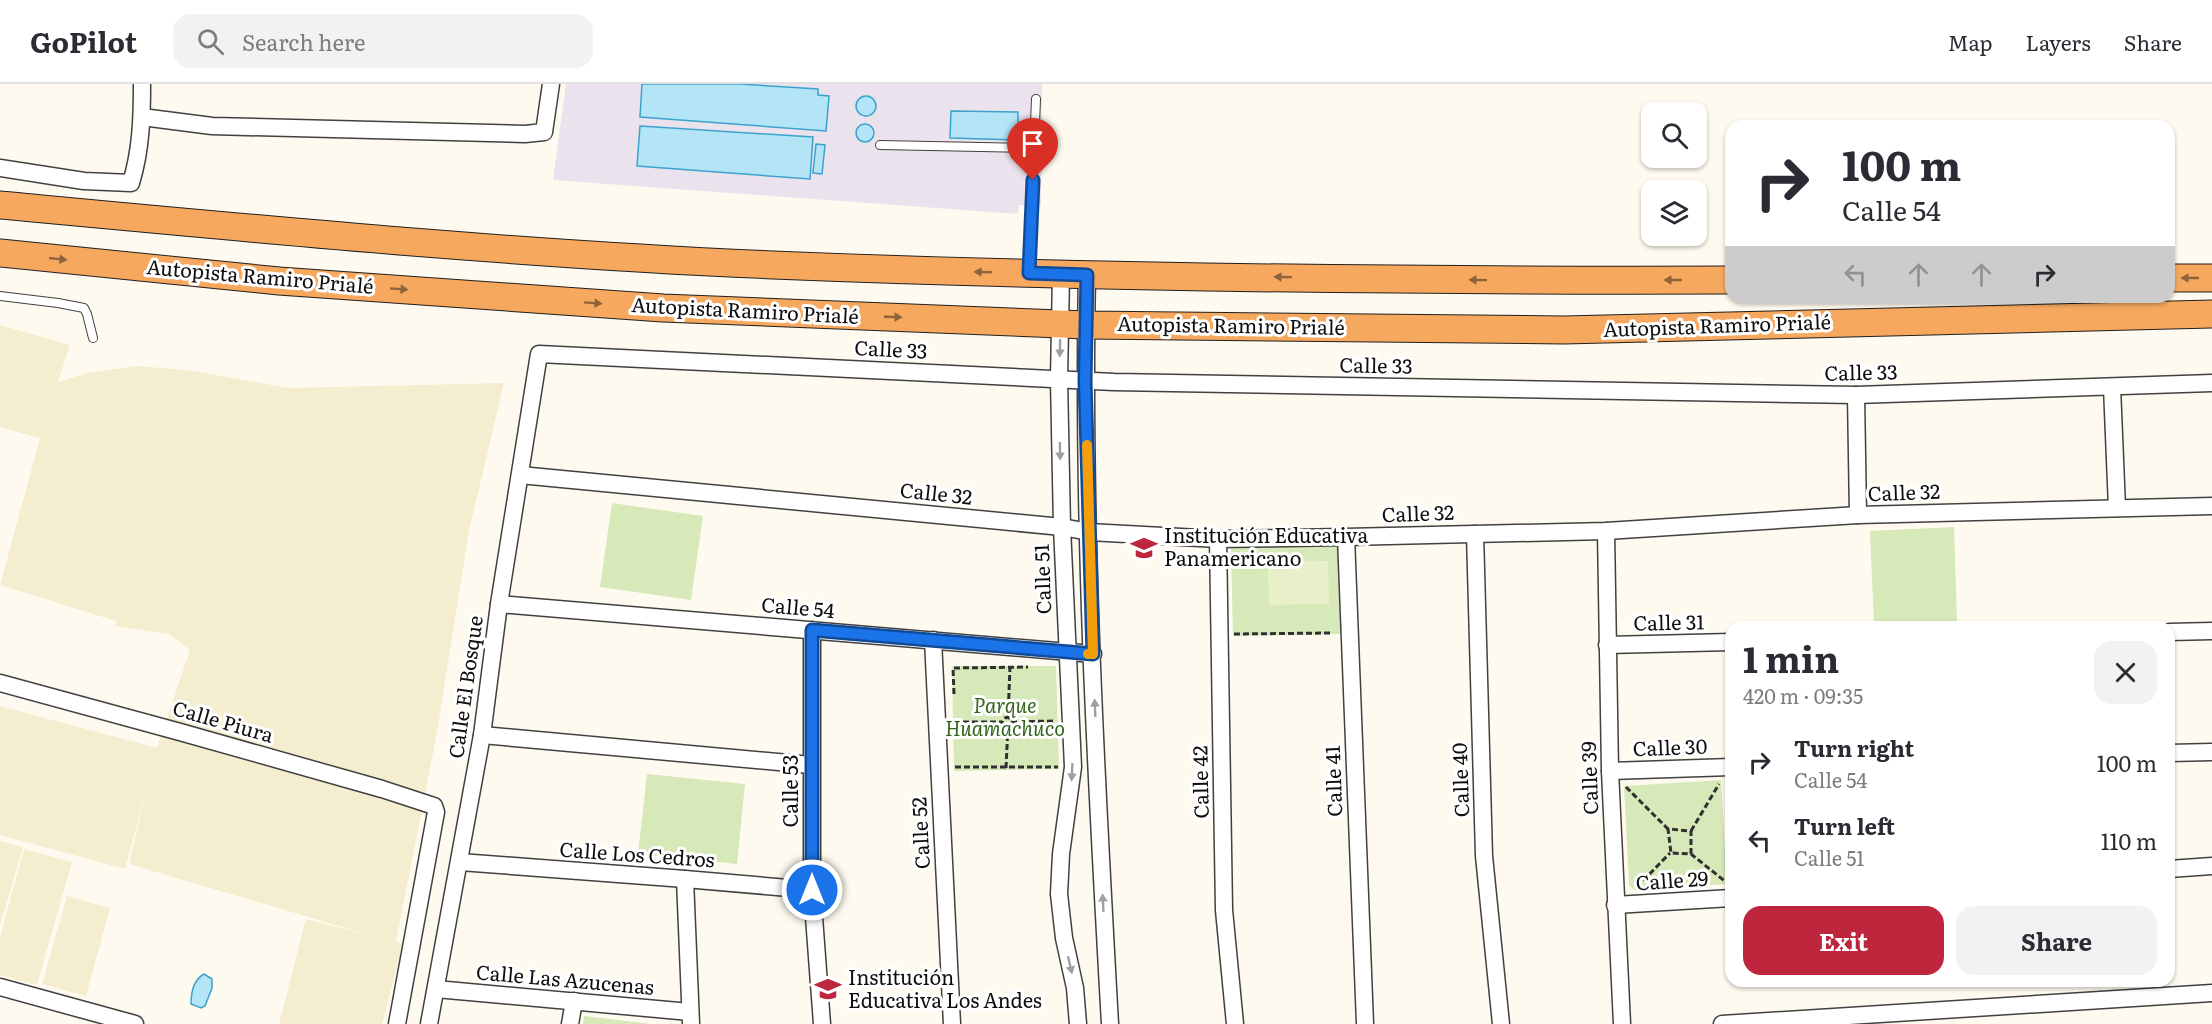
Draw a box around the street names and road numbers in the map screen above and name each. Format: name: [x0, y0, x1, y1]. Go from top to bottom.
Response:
street label: Autopista Ramiro Prialé: [145, 250, 375, 300]
street label: Autopista Ramiro Prialé: [631, 288, 860, 330]
street label: Autopista Ramiro Prialé: [1603, 305, 1831, 343]
street label: Autopista Ramiro Prialé: [1117, 307, 1345, 341]
street label: Calle 33: [854, 331, 928, 365]
street label: Calle 33: [1339, 348, 1413, 380]
street label: Calle 33: [1824, 355, 1898, 387]
street label: Calle 32: [899, 473, 974, 511]
street label: Calle 32: [1867, 475, 1941, 507]
street label: Calle 32: [1381, 496, 1455, 528]
street label: Calle 51: [1025, 543, 1057, 615]
street label: Calle 54: [760, 588, 836, 624]
street label: Calle 31: [1633, 605, 1705, 637]
street label: Calle El Bosque: [439, 613, 489, 760]
street label: Calle Piura: [170, 691, 278, 749]
street label: Calle 30: [1632, 730, 1708, 762]
street label: Calle 39: [1572, 741, 1604, 815]
street label: Calle 40: [1443, 742, 1475, 818]
street label: Calle 42: [1183, 745, 1215, 819]
street label: Calle 41: [1316, 745, 1348, 817]
street label: Calle 53: [774, 754, 804, 828]
street label: Calle 52: [902, 796, 936, 870]
street label: Calle Los Cedros: [559, 833, 716, 873]
street label: Calle 29: [1635, 862, 1709, 897]
street label: Calle Las Azucenas: [475, 955, 655, 1001]

